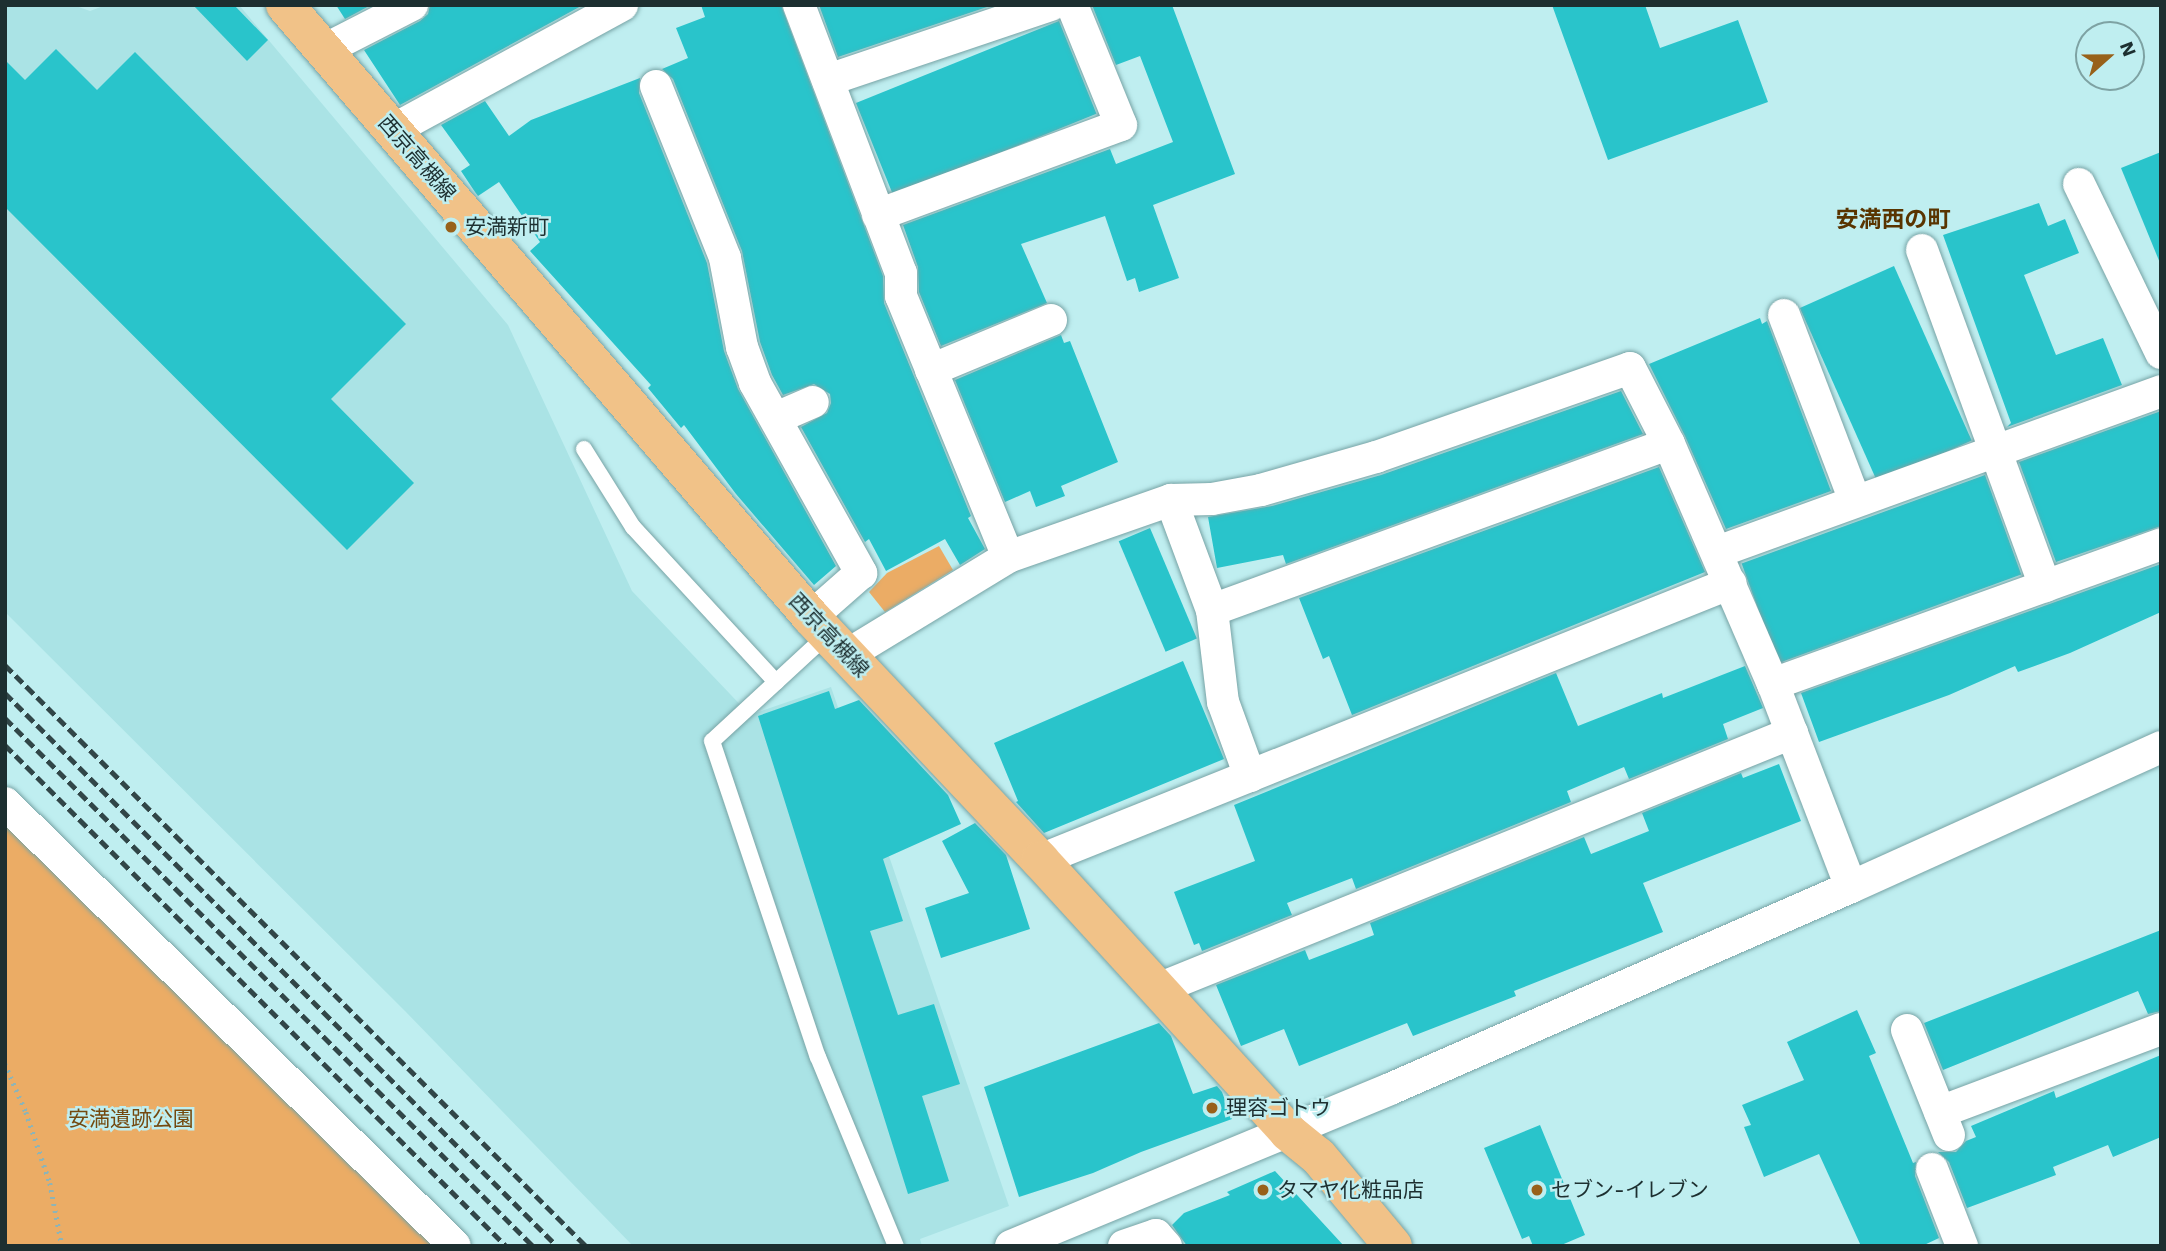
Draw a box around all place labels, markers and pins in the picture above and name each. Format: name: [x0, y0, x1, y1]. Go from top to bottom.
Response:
place label: 安満新町: [465, 214, 549, 240]
marker: 安満新町: [443, 219, 459, 235]
place label: 理容ゴトウ: [1226, 1095, 1331, 1121]
marker: 理容ゴトウ: [1204, 1100, 1220, 1116]
place label: タマヤ化粧品店: [1277, 1177, 1424, 1203]
place label: セブン-イレブン: [1551, 1177, 1709, 1203]
marker: タマヤ化粧品店: [1255, 1182, 1271, 1198]
marker: セブン-イレブン: [1529, 1182, 1545, 1198]

